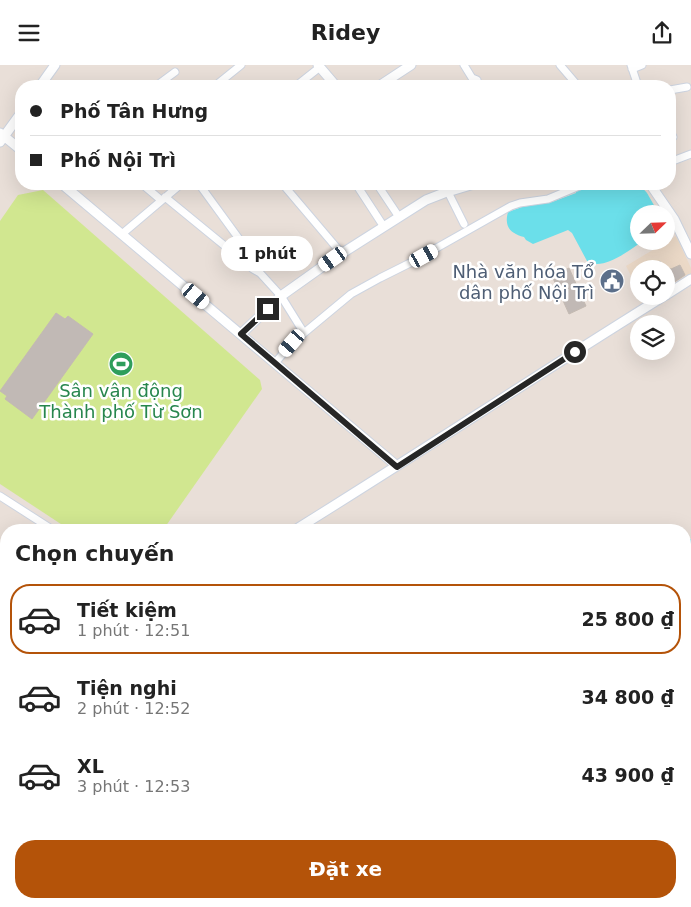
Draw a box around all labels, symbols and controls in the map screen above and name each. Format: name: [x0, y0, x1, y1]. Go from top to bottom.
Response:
icon: menu: [15, 19, 43, 47]
icon: share: [648, 19, 676, 47]
text: Ridey: [311, 20, 380, 45]
text: Phố Tân Hưng: [60, 100, 208, 122]
text: Phố Nội Trì: [60, 149, 176, 171]
north arrow: [630, 205, 675, 250]
map controls: [630, 205, 675, 360]
callout: 1 phút: [222, 237, 314, 271]
car: [407, 242, 440, 270]
text: 1 phút: [238, 244, 296, 263]
car: [316, 244, 349, 274]
button: locate: [630, 260, 675, 305]
place label: Nhà văn hóa Tổ dân phố Nội Trì: [452, 261, 594, 303]
public building icon: Nhà văn hóa Tổ dân phố Nội Trì: [599, 268, 625, 294]
car: [179, 281, 212, 311]
route end: [257, 298, 279, 320]
button: layers: [630, 315, 675, 360]
car: [276, 327, 307, 359]
route start: [564, 341, 586, 363]
sports icon: Sân vận động Thành phố Từ Sơn: [108, 351, 134, 377]
place label: Sân vận động Thành phố Từ Sơn: [38, 380, 203, 422]
text: Chọn chuyến: [15, 541, 175, 566]
icon: car: [17, 597, 62, 642]
text: Tiết kiệm: [77, 599, 177, 621]
text: 25 800 ₫: [581, 608, 674, 630]
text: 1 phút · 12:51: [77, 621, 190, 640]
icon: car: [17, 675, 62, 720]
text: Tiện nghi: [77, 677, 177, 699]
text: 34 800 ₫: [581, 686, 674, 708]
text: 2 phút · 12:52: [77, 699, 190, 718]
icon: car: [17, 753, 62, 798]
text: XL: [77, 755, 104, 777]
text: 43 900 ₫: [581, 764, 674, 786]
text: 3 phút · 12:53: [77, 777, 190, 796]
button: Đặt xe: [15, 840, 676, 898]

